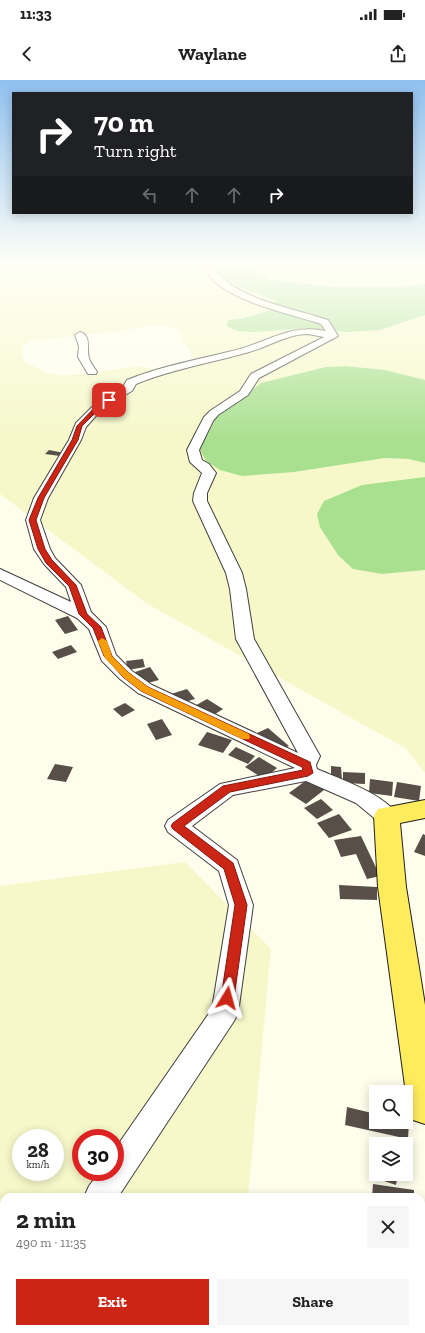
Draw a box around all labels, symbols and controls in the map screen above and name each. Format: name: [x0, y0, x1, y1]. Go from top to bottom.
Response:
text: 11:33: [20, 5, 52, 23]
icon: back: [16, 43, 38, 65]
text: Waylane: [178, 43, 247, 65]
icon: share: [387, 43, 409, 65]
text: 70 m: [94, 106, 154, 139]
icon: right: [28, 108, 80, 160]
text: Turn right: [94, 140, 176, 162]
icon: left: [139, 184, 161, 206]
icon: ahead: [181, 184, 203, 206]
icon: ahead: [223, 184, 245, 206]
icon: right: [265, 184, 287, 206]
pin: [92, 383, 126, 417]
icon: arrive: [98, 389, 120, 411]
position arrow: [206, 977, 248, 1019]
map controls: [369, 1085, 413, 1181]
button: search: [369, 1085, 413, 1129]
speed limit sign: 30: [72, 1129, 124, 1181]
button: layers: [369, 1137, 413, 1181]
text: 28: [27, 1138, 49, 1162]
text: km/h: [27, 1159, 49, 1171]
text: 2 min: [16, 1205, 76, 1234]
button: close: [367, 1206, 409, 1248]
text: 490 m · 11:35: [16, 1235, 86, 1250]
button: Exit: [16, 1279, 209, 1325]
button: Share: [217, 1279, 409, 1325]

